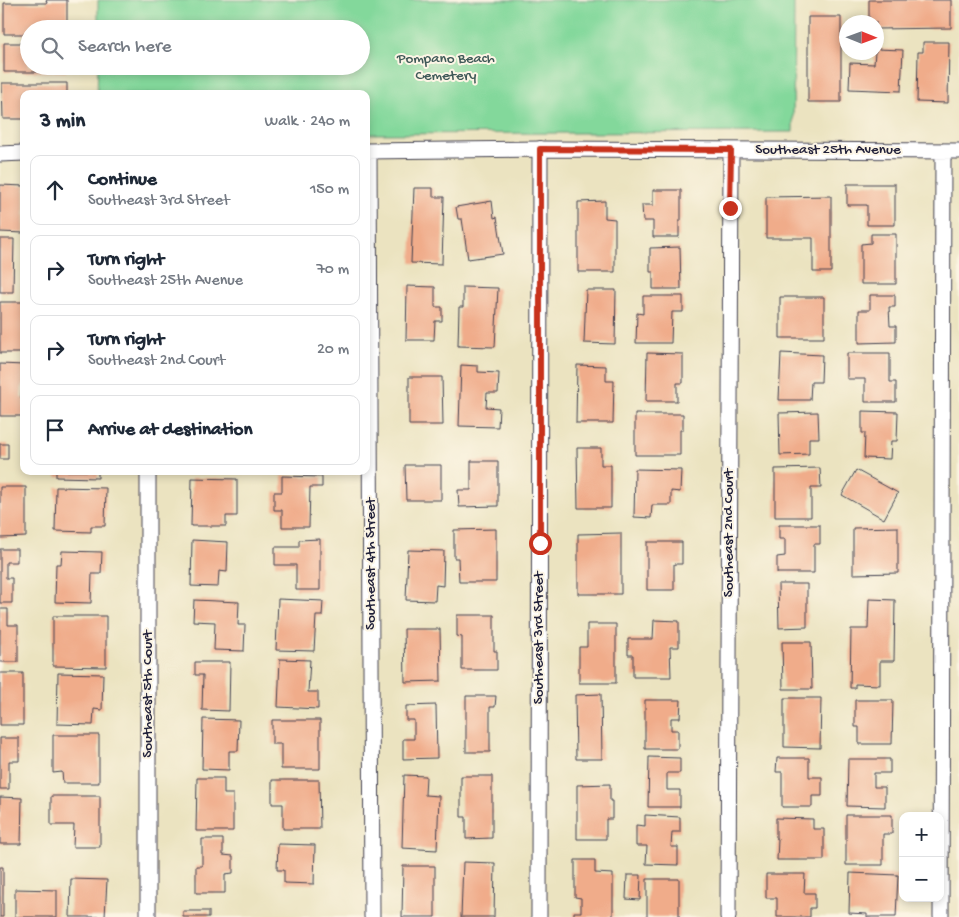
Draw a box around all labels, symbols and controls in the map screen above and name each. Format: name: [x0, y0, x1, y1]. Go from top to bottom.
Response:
north arrow: [839, 15, 884, 60]
search box: [20, 20, 370, 75]
icon: search: [38, 34, 66, 62]
text: Search here: [78, 36, 172, 59]
park label: Pompano Beach Cemetery: [396, 50, 495, 85]
text: 3 min: [40, 110, 85, 135]
text: Walk · 240 m: [265, 113, 350, 132]
street label: Southeast 25th Avenue: [755, 141, 901, 159]
text: Continue: [88, 169, 157, 192]
icon: ahead: [41, 176, 69, 204]
text: 150 m: [310, 181, 349, 200]
text: Southeast 3rd Street: [88, 192, 230, 211]
route end: [719, 197, 742, 220]
text: Turn right: [88, 249, 164, 272]
icon: right: [41, 256, 69, 284]
text: 70 m: [316, 261, 349, 280]
text: Southeast 25th Avenue: [88, 272, 243, 291]
text: Turn right: [88, 329, 164, 352]
icon: right: [41, 336, 69, 364]
text: 20 m: [317, 341, 349, 360]
text: Southeast 2nd Court: [88, 352, 225, 371]
icon: arrive: [41, 416, 69, 444]
text: Arrive at destination: [88, 419, 252, 442]
street label: Southeast 2nd Court: [720, 467, 738, 597]
street label: Southeast 4th Street: [362, 496, 380, 630]
route start: [529, 532, 552, 555]
street label: Southeast 3rd Street: [530, 570, 548, 704]
street label: Southeast 5th Court: [139, 629, 157, 758]
map controls: [899, 812, 944, 902]
button: +: [899, 812, 944, 857]
button: −: [899, 857, 944, 902]

